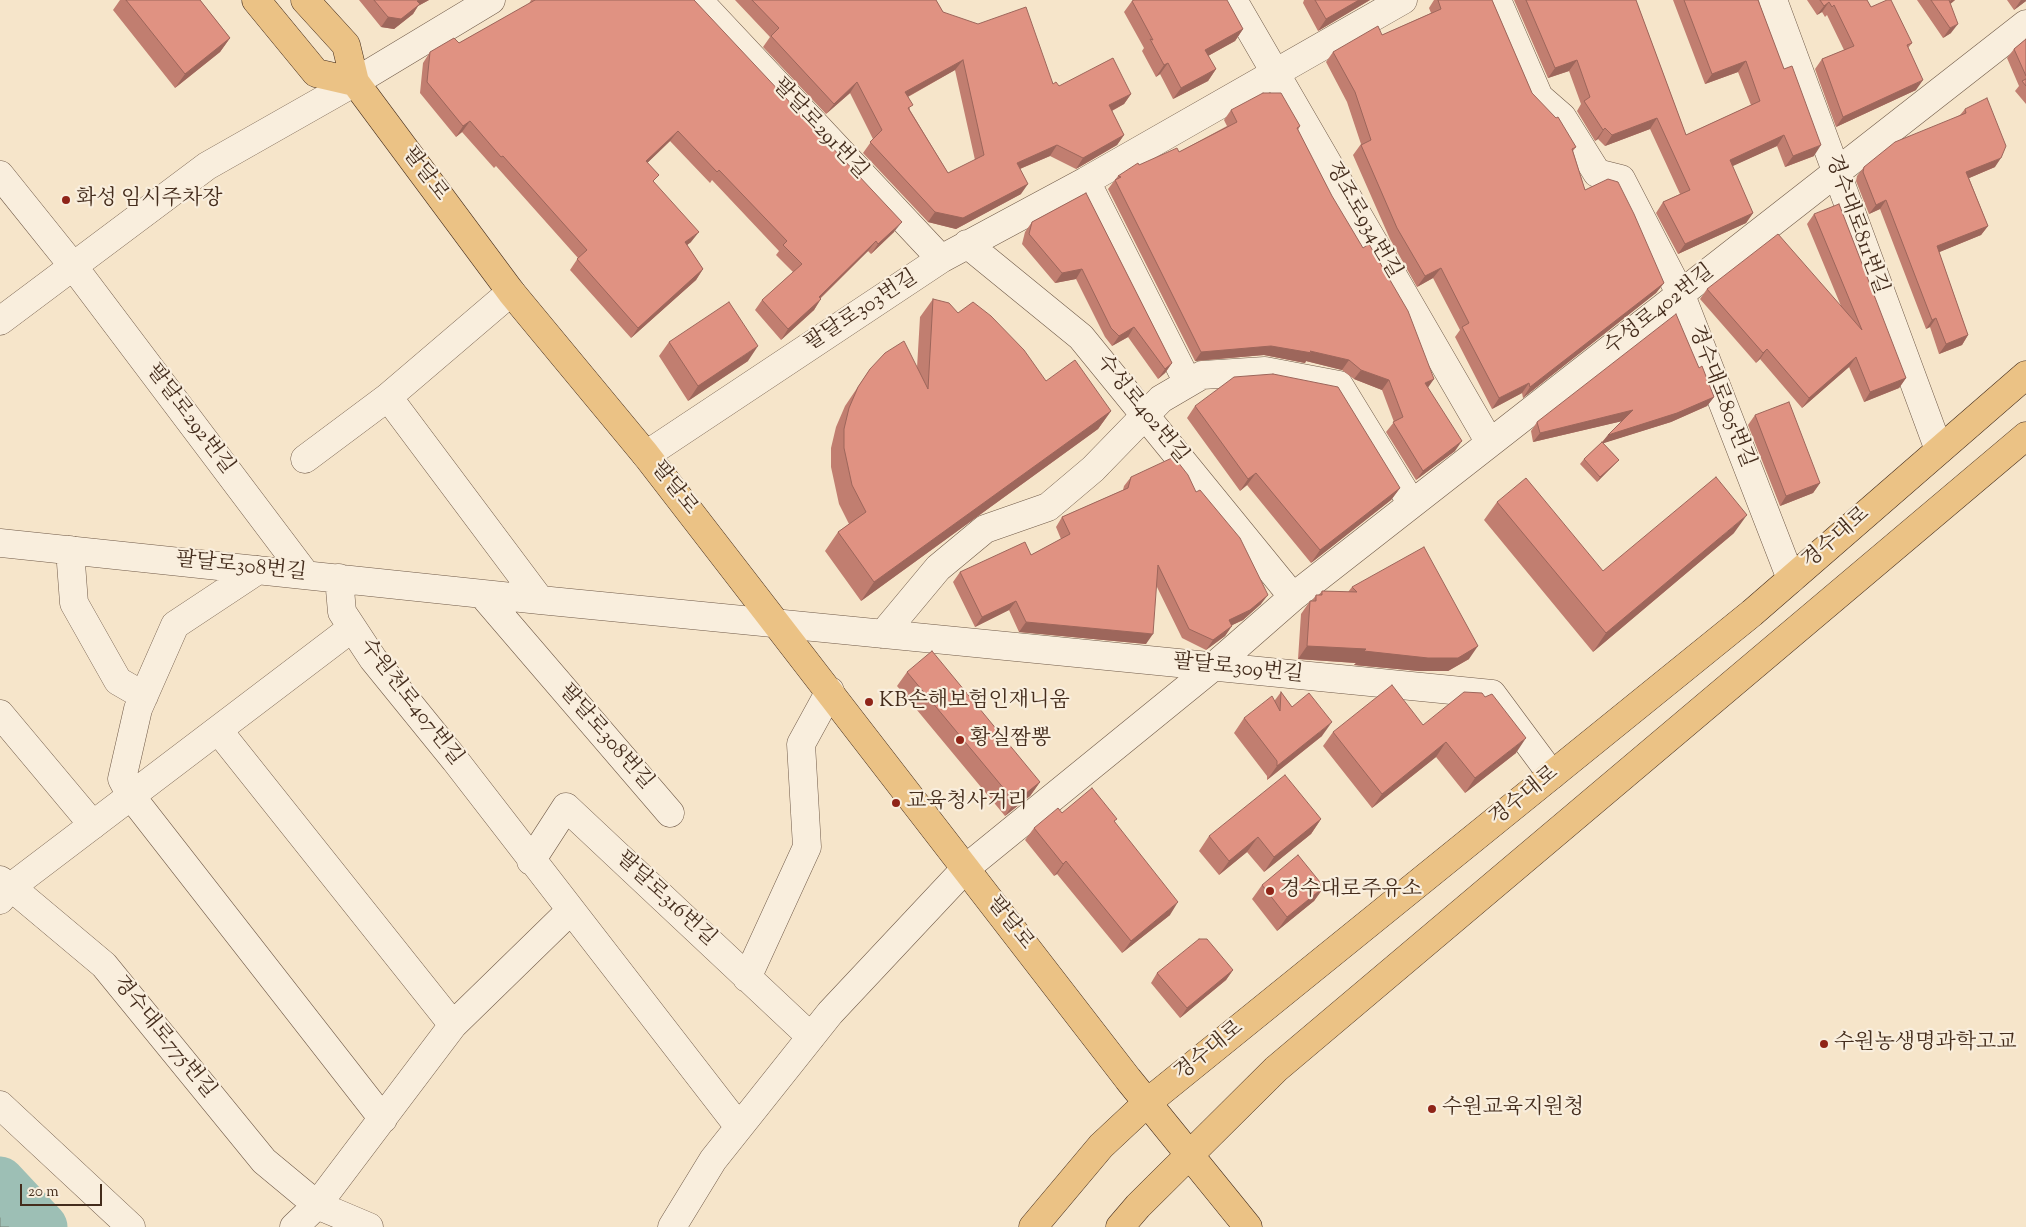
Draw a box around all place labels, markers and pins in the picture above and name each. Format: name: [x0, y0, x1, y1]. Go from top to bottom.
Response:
place label: 화성 임시주차장: [76, 187, 222, 213]
marker: 화성 임시주차장: [60, 194, 72, 206]
place label: KB손해보험인재니움: [879, 689, 1070, 715]
marker: KB손해보험인재니움: [863, 696, 875, 708]
place label: 황실짬뽕: [970, 727, 1051, 753]
marker: 황실짬뽕: [954, 734, 966, 746]
place label: 교육청사거리: [906, 790, 1028, 816]
marker: 교육청사거리: [890, 797, 902, 809]
place label: 경수대로주유소: [1280, 878, 1422, 904]
marker: 경수대로주유소: [1264, 885, 1276, 897]
place label: 수원농생명과학고교: [1834, 1031, 2017, 1057]
marker: 수원농생명과학고교: [1818, 1038, 1830, 1050]
place label: 수원교육지원청: [1442, 1096, 1584, 1122]
marker: 수원교육지원청: [1426, 1103, 1438, 1115]

